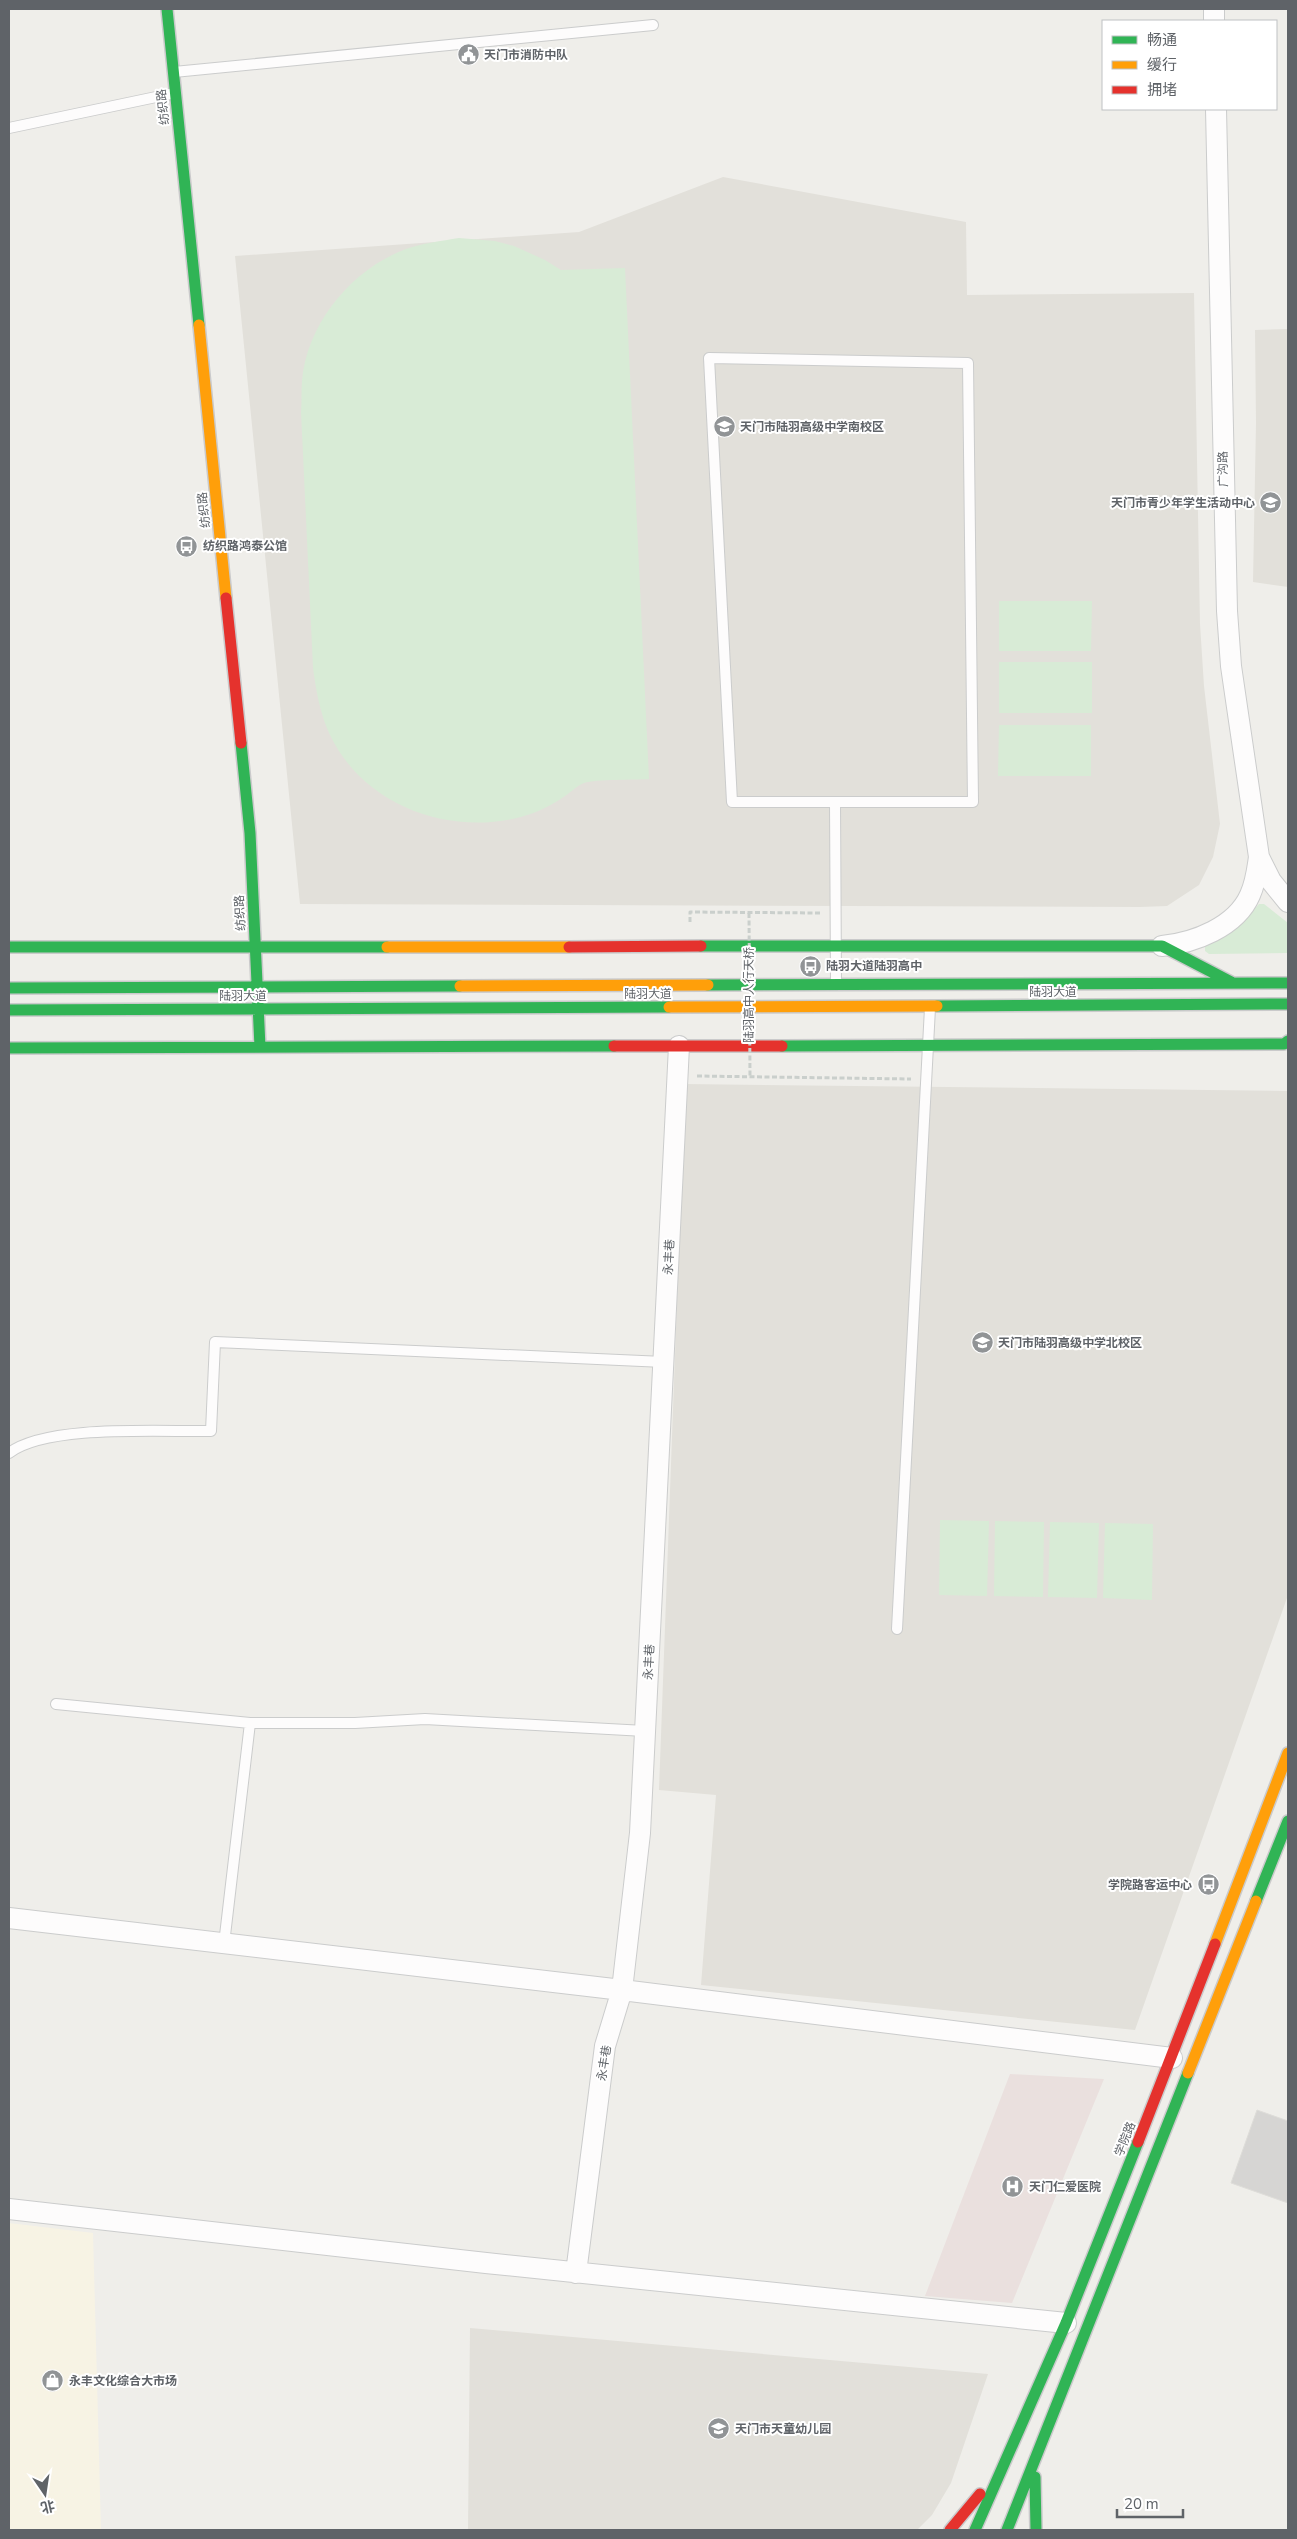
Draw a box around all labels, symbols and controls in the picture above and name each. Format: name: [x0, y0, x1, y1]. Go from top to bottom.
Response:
legend: [1102, 20, 1277, 110]
text: 畅通: [1147, 30, 1177, 50]
public building icon: 天门市消防中队: [456, 43, 480, 67]
place label: 天门市消防中队: [484, 47, 568, 63]
text: 缓行: [1147, 55, 1177, 75]
text: 拥堵: [1147, 80, 1177, 100]
street label: 纺织路: [153, 88, 173, 126]
school or university icon: 天门市陆羽高级中学南校区: [712, 415, 736, 439]
place label: 天门市陆羽高级中学南校区: [740, 419, 884, 435]
street label: 广沟路: [1215, 451, 1231, 487]
street label: 纺织路: [194, 491, 214, 529]
school or university icon: 天门市青少年学生活动中心: [1259, 491, 1283, 515]
place label: 天门市青少年学生活动中心: [1111, 495, 1255, 511]
bus stop icon: 纺织路鸿泰公馆: [175, 534, 199, 558]
place label: 纺织路鸿泰公馆: [203, 538, 287, 554]
street label: 纺织路: [231, 895, 249, 931]
street label: 陆羽高中人行天桥: [741, 947, 757, 1043]
bus stop icon: 陆羽大道陆羽高中: [798, 954, 822, 978]
place label: 陆羽大道陆羽高中: [826, 958, 922, 974]
street label: 陆羽大道: [1029, 984, 1077, 1000]
street label: 陆羽大道: [624, 986, 672, 1002]
street label: 陆羽大道: [219, 988, 267, 1004]
street label: 永丰巷: [660, 1239, 678, 1275]
school or university icon: 天门市陆羽高级中学北校区: [970, 1331, 994, 1355]
place label: 天门市陆羽高级中学北校区: [998, 1335, 1142, 1351]
street label: 永丰巷: [640, 1644, 658, 1680]
bus stop icon: 学院路客运中心: [1196, 1873, 1220, 1897]
place label: 学院路客运中心: [1108, 1877, 1192, 1893]
street label: 永丰巷: [593, 2044, 615, 2082]
street label: 学院路: [1111, 2119, 1139, 2159]
hospital icon: 天门仁爱医院: [1001, 2175, 1025, 2199]
place label: 天门仁爱医院: [1029, 2179, 1101, 2195]
shop icon: 永丰文化综合大市场: [41, 2369, 65, 2393]
place label: 永丰文化综合大市场: [69, 2373, 177, 2389]
school or university icon: 天门市天童幼儿园: [707, 2417, 731, 2441]
place label: 天门市天童幼儿园: [735, 2421, 831, 2437]
north arrow: [20, 2469, 70, 2519]
scale bar: [1117, 2486, 1183, 2518]
text: 20 m: [1124, 2494, 1159, 2514]
text: 北: [39, 2495, 57, 2517]

